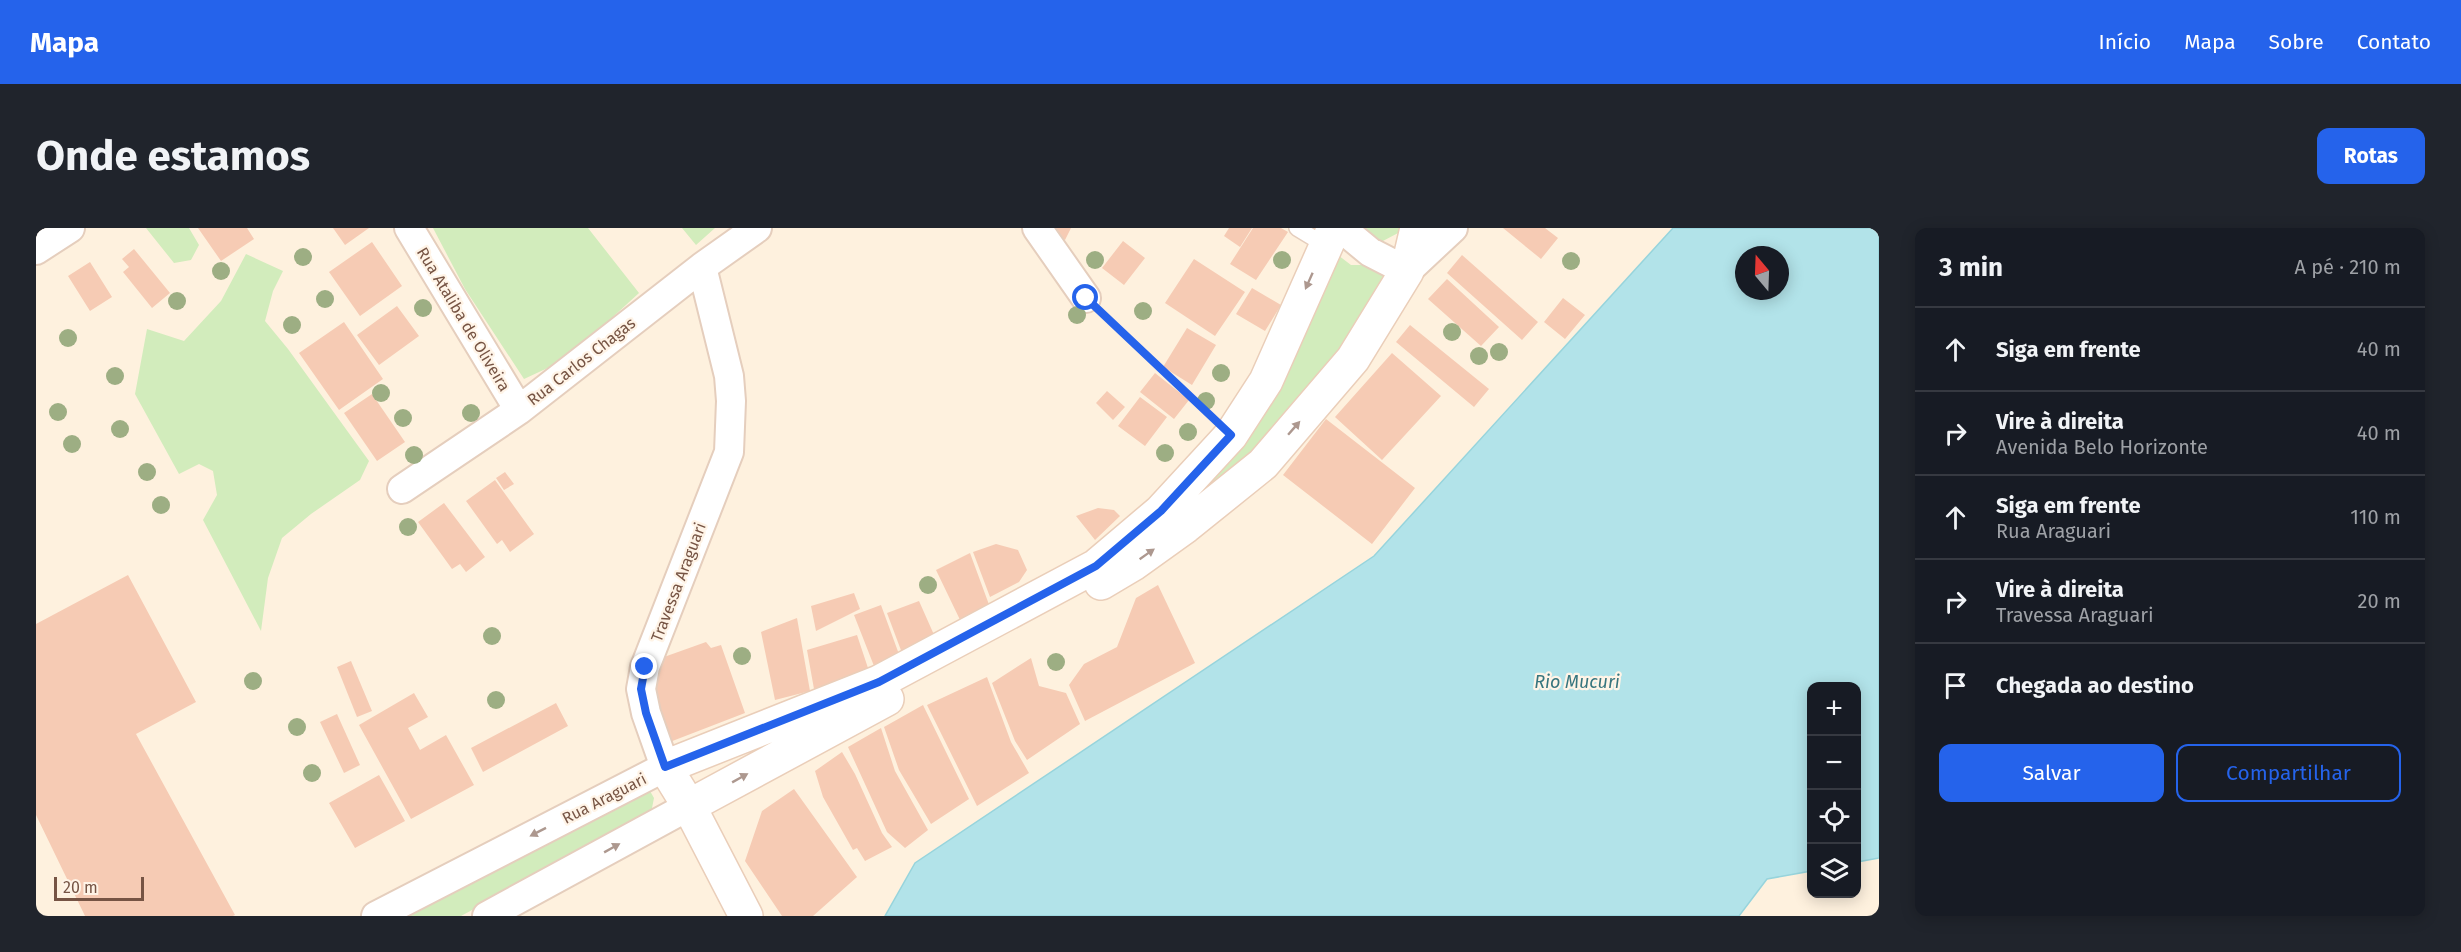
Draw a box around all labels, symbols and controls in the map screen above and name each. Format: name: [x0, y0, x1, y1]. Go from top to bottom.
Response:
text: Mapa: [30, 26, 99, 59]
text: Início: [2098, 29, 2151, 55]
text: Mapa: [2184, 29, 2236, 55]
text: Sobre: [2269, 29, 2324, 55]
text: Contato: [2357, 29, 2431, 55]
button: Rotas: [2317, 128, 2425, 184]
text: Onde estamos: [36, 131, 310, 181]
street label: Rua Ataliba de Oliveira: [413, 244, 514, 395]
north arrow: [1735, 246, 1789, 300]
text: 3 min: [1939, 252, 2003, 283]
text: A pé · 210 m: [2294, 255, 2401, 279]
one-way arrow: [1304, 272, 1314, 290]
route start: [1072, 284, 1098, 310]
street label: Rua Carlos Chagas: [523, 313, 639, 410]
icon: ahead: [1939, 333, 1972, 366]
text: Siga em frente: [1996, 336, 2141, 363]
text: 40 m: [2357, 337, 2401, 361]
text: Vire à direita: [1996, 408, 2124, 435]
icon: right: [1939, 417, 1972, 450]
one-way arrow: [1287, 421, 1300, 436]
text: 40 m: [2357, 421, 2401, 445]
text: Avenida Belo Horizonte: [1996, 435, 2208, 459]
text: Siga em frente: [1996, 492, 2141, 519]
icon: ahead: [1939, 501, 1972, 534]
text: 110 m: [2350, 505, 2401, 529]
text: Rua Araguari: [1996, 519, 2111, 543]
street label: Travessa Araguari: [647, 520, 710, 644]
one-way arrow: [1139, 549, 1155, 560]
text: Vire à direita: [1996, 576, 2124, 603]
icon: right: [1939, 585, 1972, 618]
text: 20 m: [2358, 589, 2401, 613]
text: Travessa Araguari: [1996, 603, 2154, 627]
route end: [631, 653, 657, 679]
icon: arrive: [1939, 669, 1972, 702]
water label: Rio Mucuri: [1534, 671, 1620, 693]
text: Chegada ao destino: [1996, 672, 2194, 699]
map controls: [1807, 682, 1861, 898]
button: +: [1807, 682, 1861, 736]
button: −: [1807, 736, 1861, 790]
button: Salvar: [1939, 744, 2164, 802]
button: Compartilhar: [2176, 744, 2401, 802]
street label: Rua Araguari: [559, 769, 650, 828]
one-way arrow: [732, 772, 748, 783]
button: locate: [1807, 790, 1861, 844]
one-way arrow: [530, 827, 547, 837]
one-way arrow: [604, 843, 621, 853]
button: layers: [1807, 844, 1861, 898]
scale bar: [54, 874, 144, 902]
text: 20 m: [63, 878, 98, 897]

